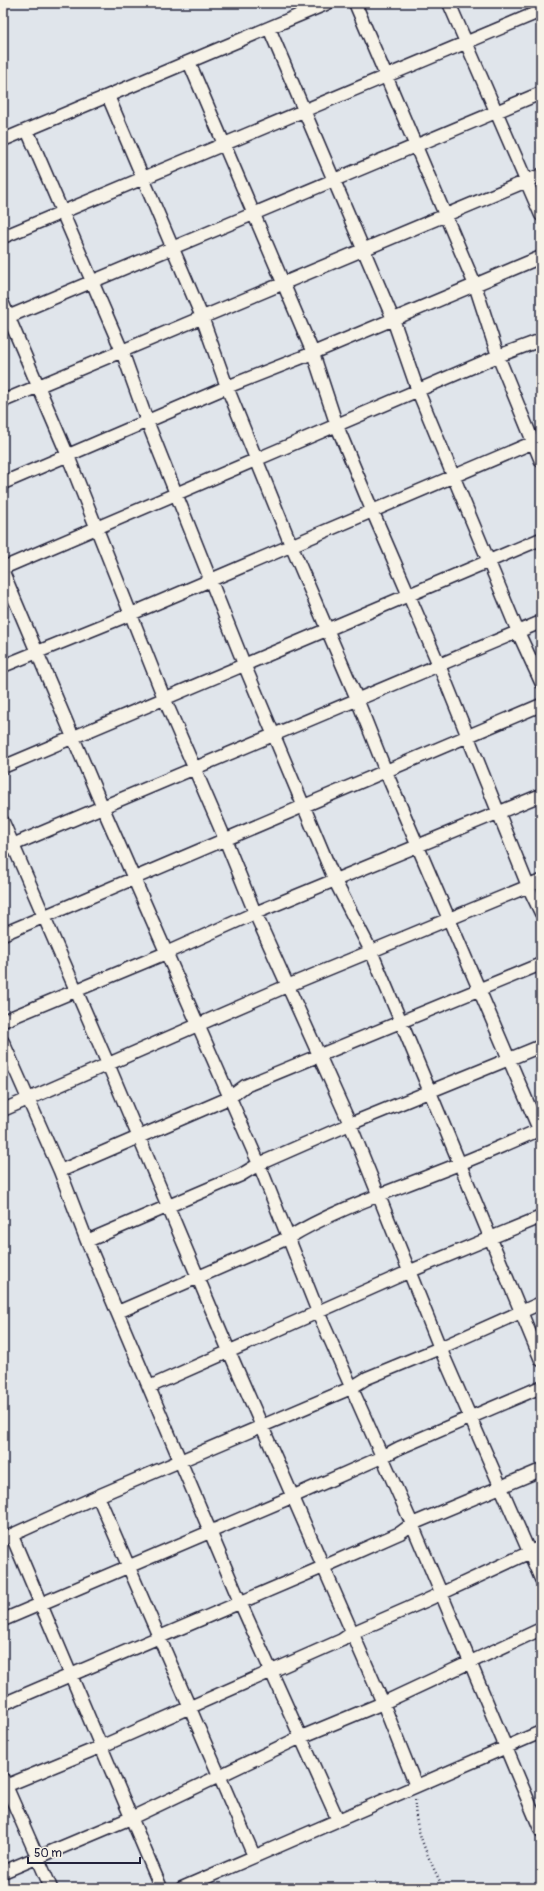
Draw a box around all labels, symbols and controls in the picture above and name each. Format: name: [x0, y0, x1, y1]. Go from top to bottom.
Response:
scale bar: [28, 1839, 140, 1865]
text: 50 m: [34, 1846, 62, 1861]

